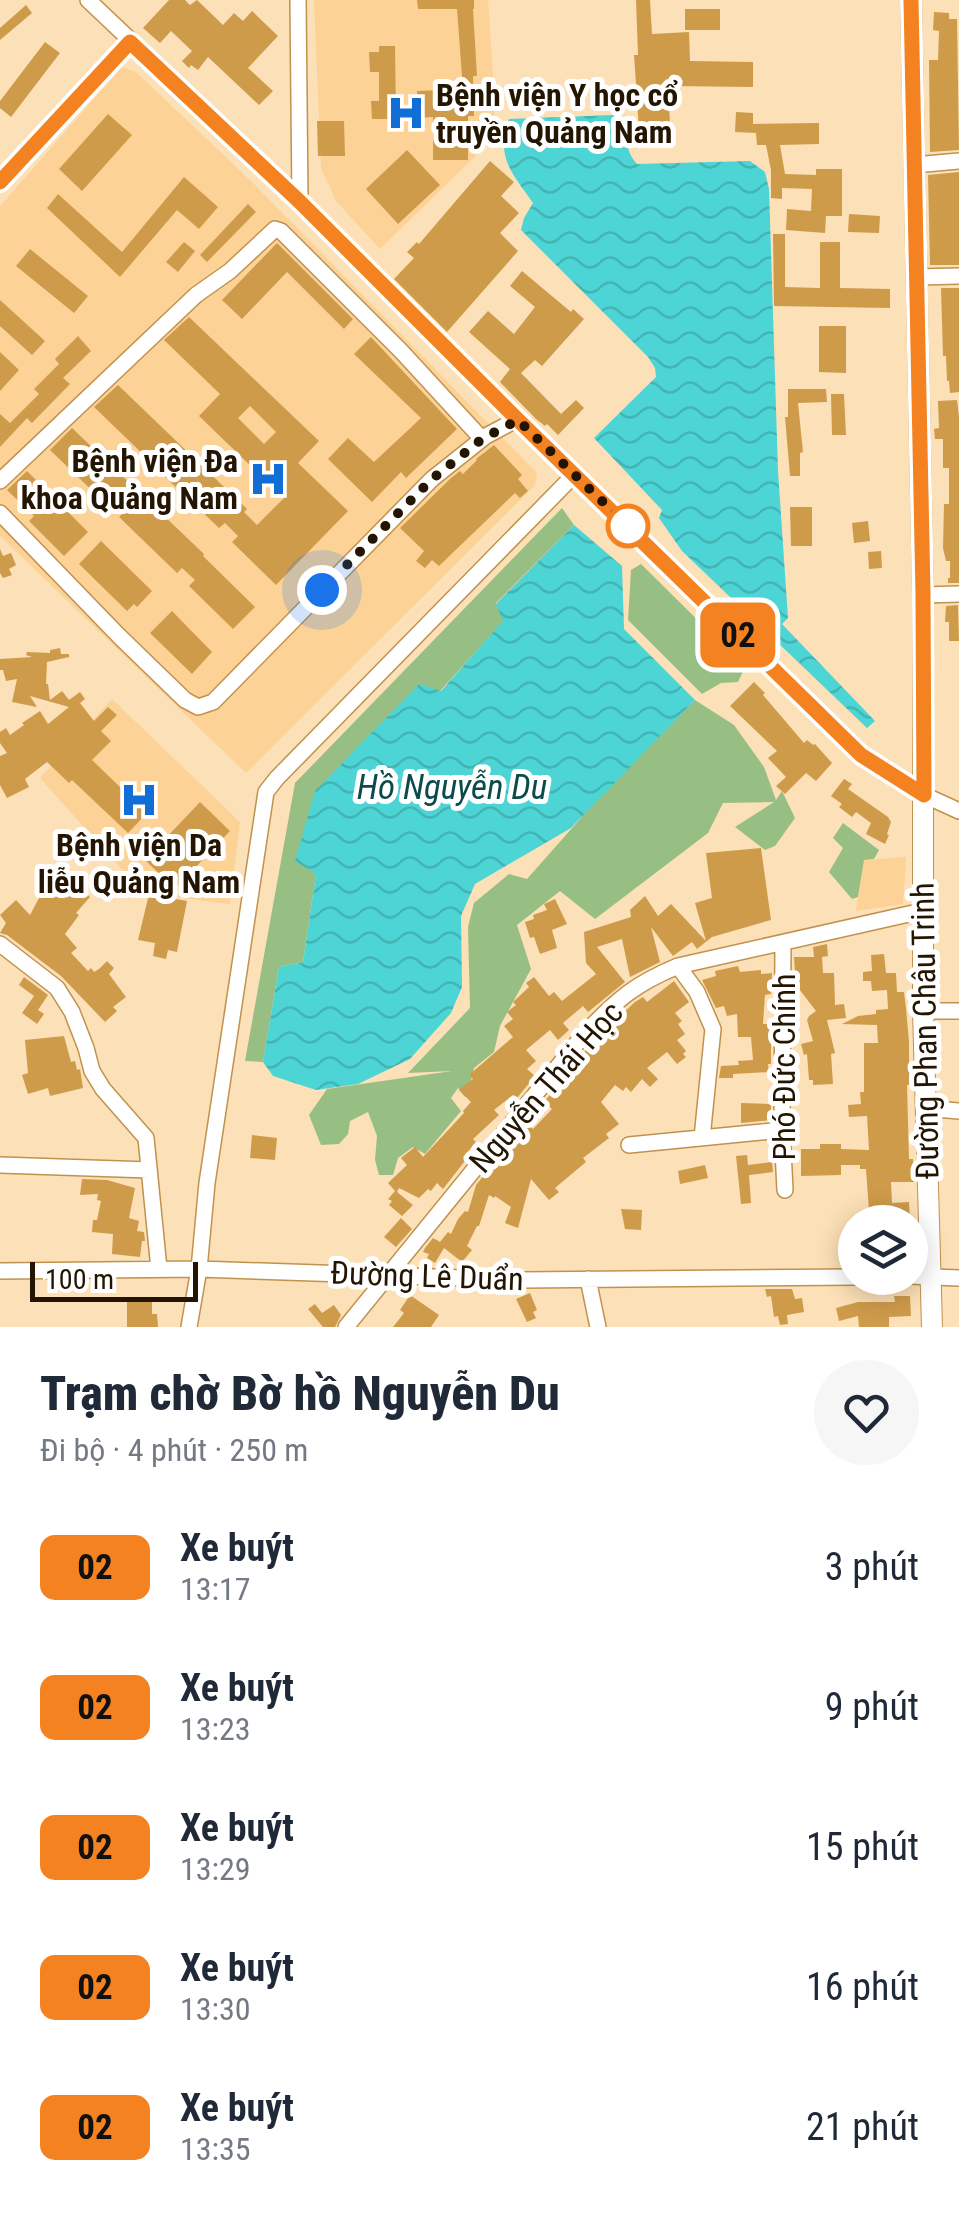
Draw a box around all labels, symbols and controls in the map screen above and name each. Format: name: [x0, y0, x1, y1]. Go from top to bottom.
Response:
place label: Bệnh viện Y học cổ truyền Quảng Nam: [436, 76, 678, 151]
hospital icon: Bệnh viện Y học cổ truyền Quảng Nam: [385, 92, 427, 134]
place label: Bệnh viện Đa khoa Quảng Nam: [21, 442, 238, 517]
hospital icon: Bệnh viện Đa khoa Quảng Nam: [247, 458, 289, 500]
unlabelled marker: [607, 505, 649, 547]
your location: [297, 565, 347, 615]
line badge: 02: [693, 602, 783, 668]
text: 02: [720, 615, 756, 656]
water label: Hồ Nguyễn Du: [357, 767, 547, 808]
hospital icon: Bệnh viện Da liễu Quảng Nam: [118, 779, 160, 821]
place label: Bệnh viện Da liễu Quảng Nam: [38, 826, 240, 901]
street label: Đường Phan Châu Trinh: [903, 882, 947, 1180]
street label: Phó Đức Chính: [765, 973, 803, 1161]
street label: Nguyễn Thái Học: [461, 994, 631, 1180]
map controls: [838, 1205, 928, 1295]
button: layers: [838, 1205, 928, 1295]
street label: Đường Lê Duẩn: [330, 1254, 524, 1298]
scale bar: [30, 1257, 198, 1302]
text: 100 m: [45, 1263, 114, 1296]
button: heart: [814, 1360, 919, 1465]
text: Trạm chờ Bờ hồ Nguyễn Du: [40, 1365, 560, 1422]
text: Đi bộ · 4 phút · 250 m: [40, 1431, 308, 1469]
text: Xe buýt: [180, 1526, 294, 1570]
text: 3 phút: [825, 1545, 919, 1589]
text: 02: [77, 1547, 113, 1588]
text: 13:17: [180, 1570, 251, 1608]
text: Xe buýt: [180, 1666, 294, 1710]
text: 9 phút: [825, 1685, 919, 1729]
text: 02: [77, 1687, 113, 1728]
text: 13:23: [180, 1710, 251, 1748]
text: Xe buýt: [180, 1806, 294, 1850]
text: 15 phút: [806, 1825, 919, 1869]
text: 02: [77, 1827, 113, 1868]
text: 13:29: [180, 1850, 251, 1888]
text: Xe buýt: [180, 1946, 294, 1990]
text: 16 phút: [806, 1965, 919, 2009]
text: 02: [77, 1967, 113, 2008]
text: 13:30: [180, 1990, 251, 2028]
text: Xe buýt: [180, 2086, 294, 2130]
text: 21 phút: [806, 2105, 919, 2149]
text: 02: [77, 2107, 113, 2148]
text: 13:35: [180, 2130, 251, 2168]

